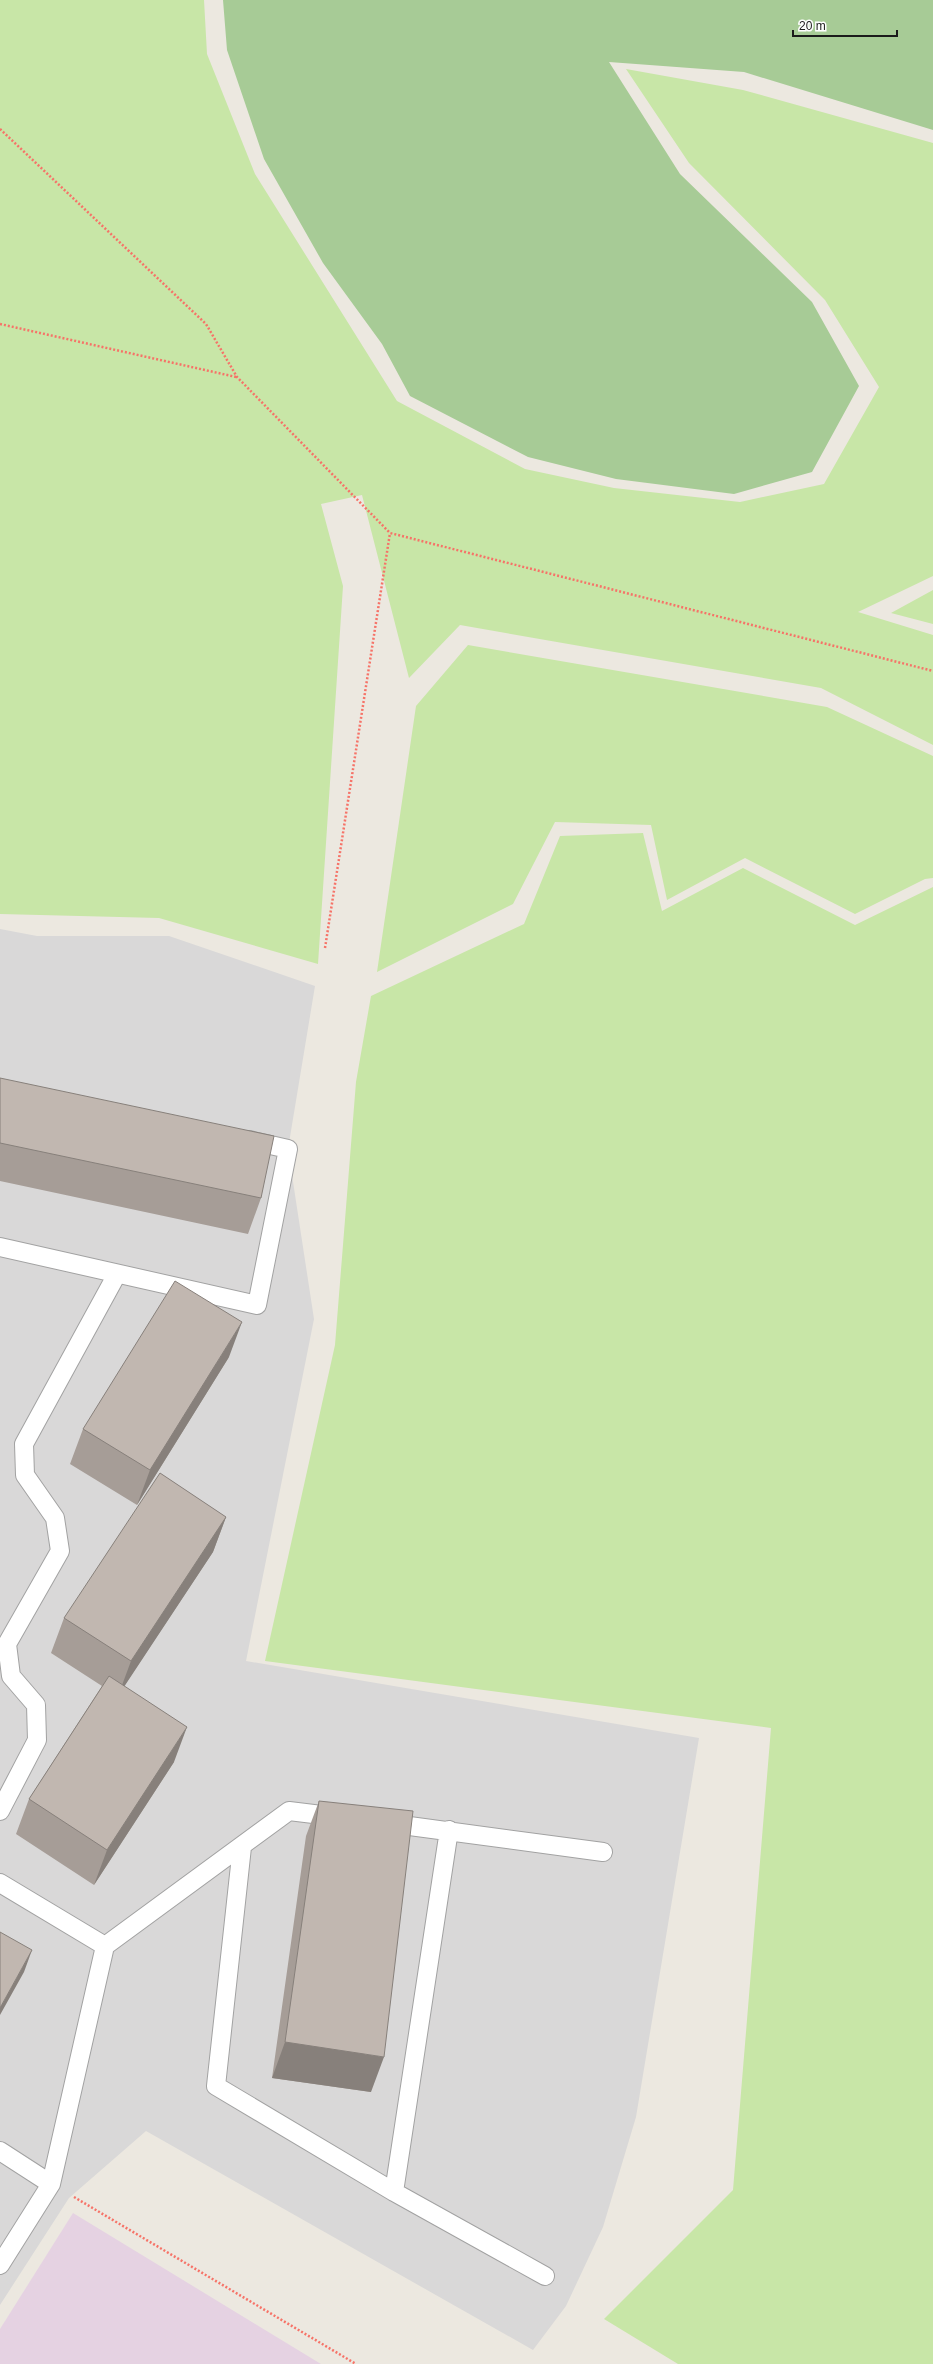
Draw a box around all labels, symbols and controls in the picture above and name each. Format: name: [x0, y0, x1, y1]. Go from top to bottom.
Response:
scale bar: [793, 12, 897, 38]
text: 20 m: [799, 19, 826, 33]

